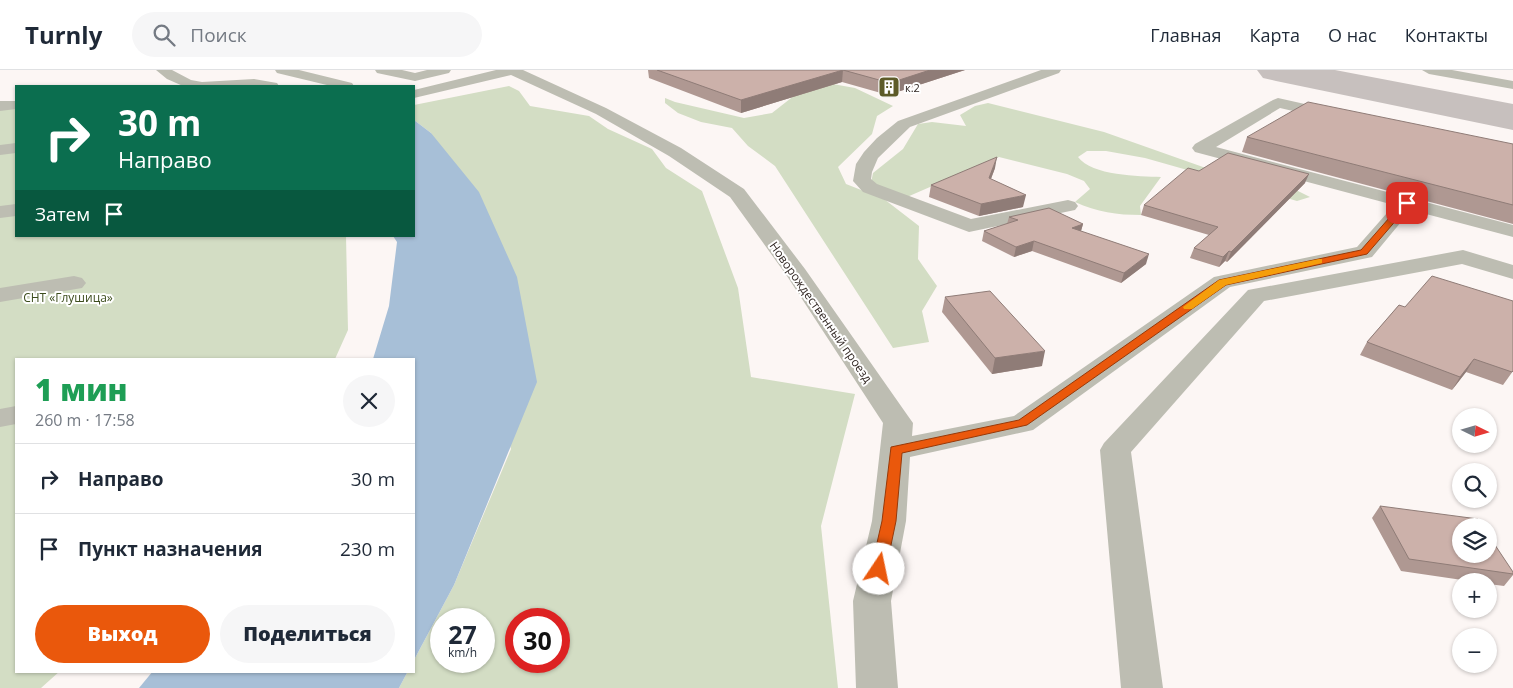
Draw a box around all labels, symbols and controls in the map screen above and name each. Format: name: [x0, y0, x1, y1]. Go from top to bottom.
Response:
search box: [132, 12, 482, 57]
text: Turnly: [25, 18, 102, 51]
icon: search: [150, 21, 178, 49]
text: Поиск: [190, 22, 247, 48]
text: Главная: [1150, 23, 1222, 47]
text: Карта: [1250, 23, 1300, 47]
text: О нас: [1328, 23, 1377, 47]
text: Контакты: [1405, 23, 1488, 47]
building icon: к.2: [877, 75, 901, 99]
place label: к.2: [905, 80, 920, 95]
text: 30 m: [118, 99, 201, 146]
icon: right: [35, 105, 100, 170]
text: Направо: [118, 144, 212, 174]
pin: [1386, 182, 1428, 224]
icon: arrive: [1393, 189, 1421, 217]
icon: arrive: [100, 200, 128, 228]
text: Затем: [35, 201, 90, 227]
street label: Новорождественный проезд: [766, 238, 876, 386]
park label: СНТ «Глушица»: [23, 289, 113, 306]
text: 1 мин: [35, 369, 128, 410]
button: close: [343, 375, 395, 427]
north arrow: [1452, 408, 1498, 452]
map controls: [1452, 408, 1497, 673]
text: 260 m · 17:58: [35, 409, 135, 431]
button: search: [1452, 463, 1497, 508]
icon: right: [35, 465, 63, 493]
text: Направо: [78, 466, 164, 492]
text: 30 m: [351, 466, 395, 492]
button: layers: [1452, 518, 1497, 563]
icon: arrive: [35, 535, 63, 563]
text: Пункт назначения: [78, 536, 263, 562]
text: 230 m: [340, 536, 395, 562]
position arrow: [852, 542, 904, 594]
button: +: [1452, 573, 1497, 618]
button: Выход: [35, 605, 210, 663]
button: Поделиться: [220, 605, 395, 663]
speed limit sign: 30: [505, 608, 570, 673]
text: 27: [448, 617, 477, 651]
button: −: [1452, 628, 1497, 673]
text: km/h: [448, 644, 477, 661]

